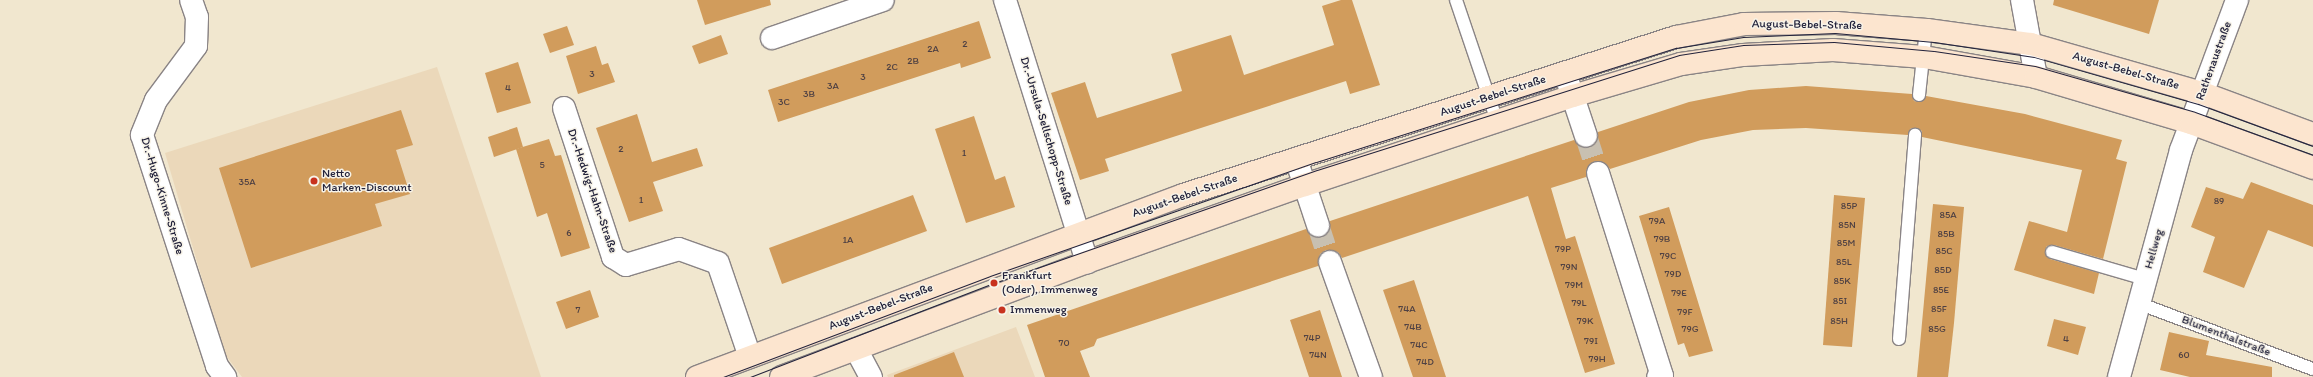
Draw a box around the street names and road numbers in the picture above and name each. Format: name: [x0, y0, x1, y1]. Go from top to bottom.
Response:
street label: August-Bebel-Straße: [1752, 17, 1862, 33]
street label: Rathenaustraße: [2193, 19, 2235, 103]
street label: August-Bebel-Straße: [2071, 49, 2181, 93]
street label: Dr.-Ursula-Sellschopp-Straße: [1017, 55, 1075, 207]
street label: August-Bebel-Straße: [1438, 72, 1548, 120]
street label: Dr.-Hedwig-Hahn-Straße: [564, 127, 620, 255]
street label: Dr.-Hugo-Kinne-Straße: [137, 135, 187, 257]
street label: August-Bebel-Straße: [1130, 171, 1240, 221]
street label: Hellweg: [2141, 227, 2167, 271]
street label: August-Bebel-Straße: [827, 281, 935, 333]
street label: Blumenthalstraße: [2179, 312, 2273, 360]

